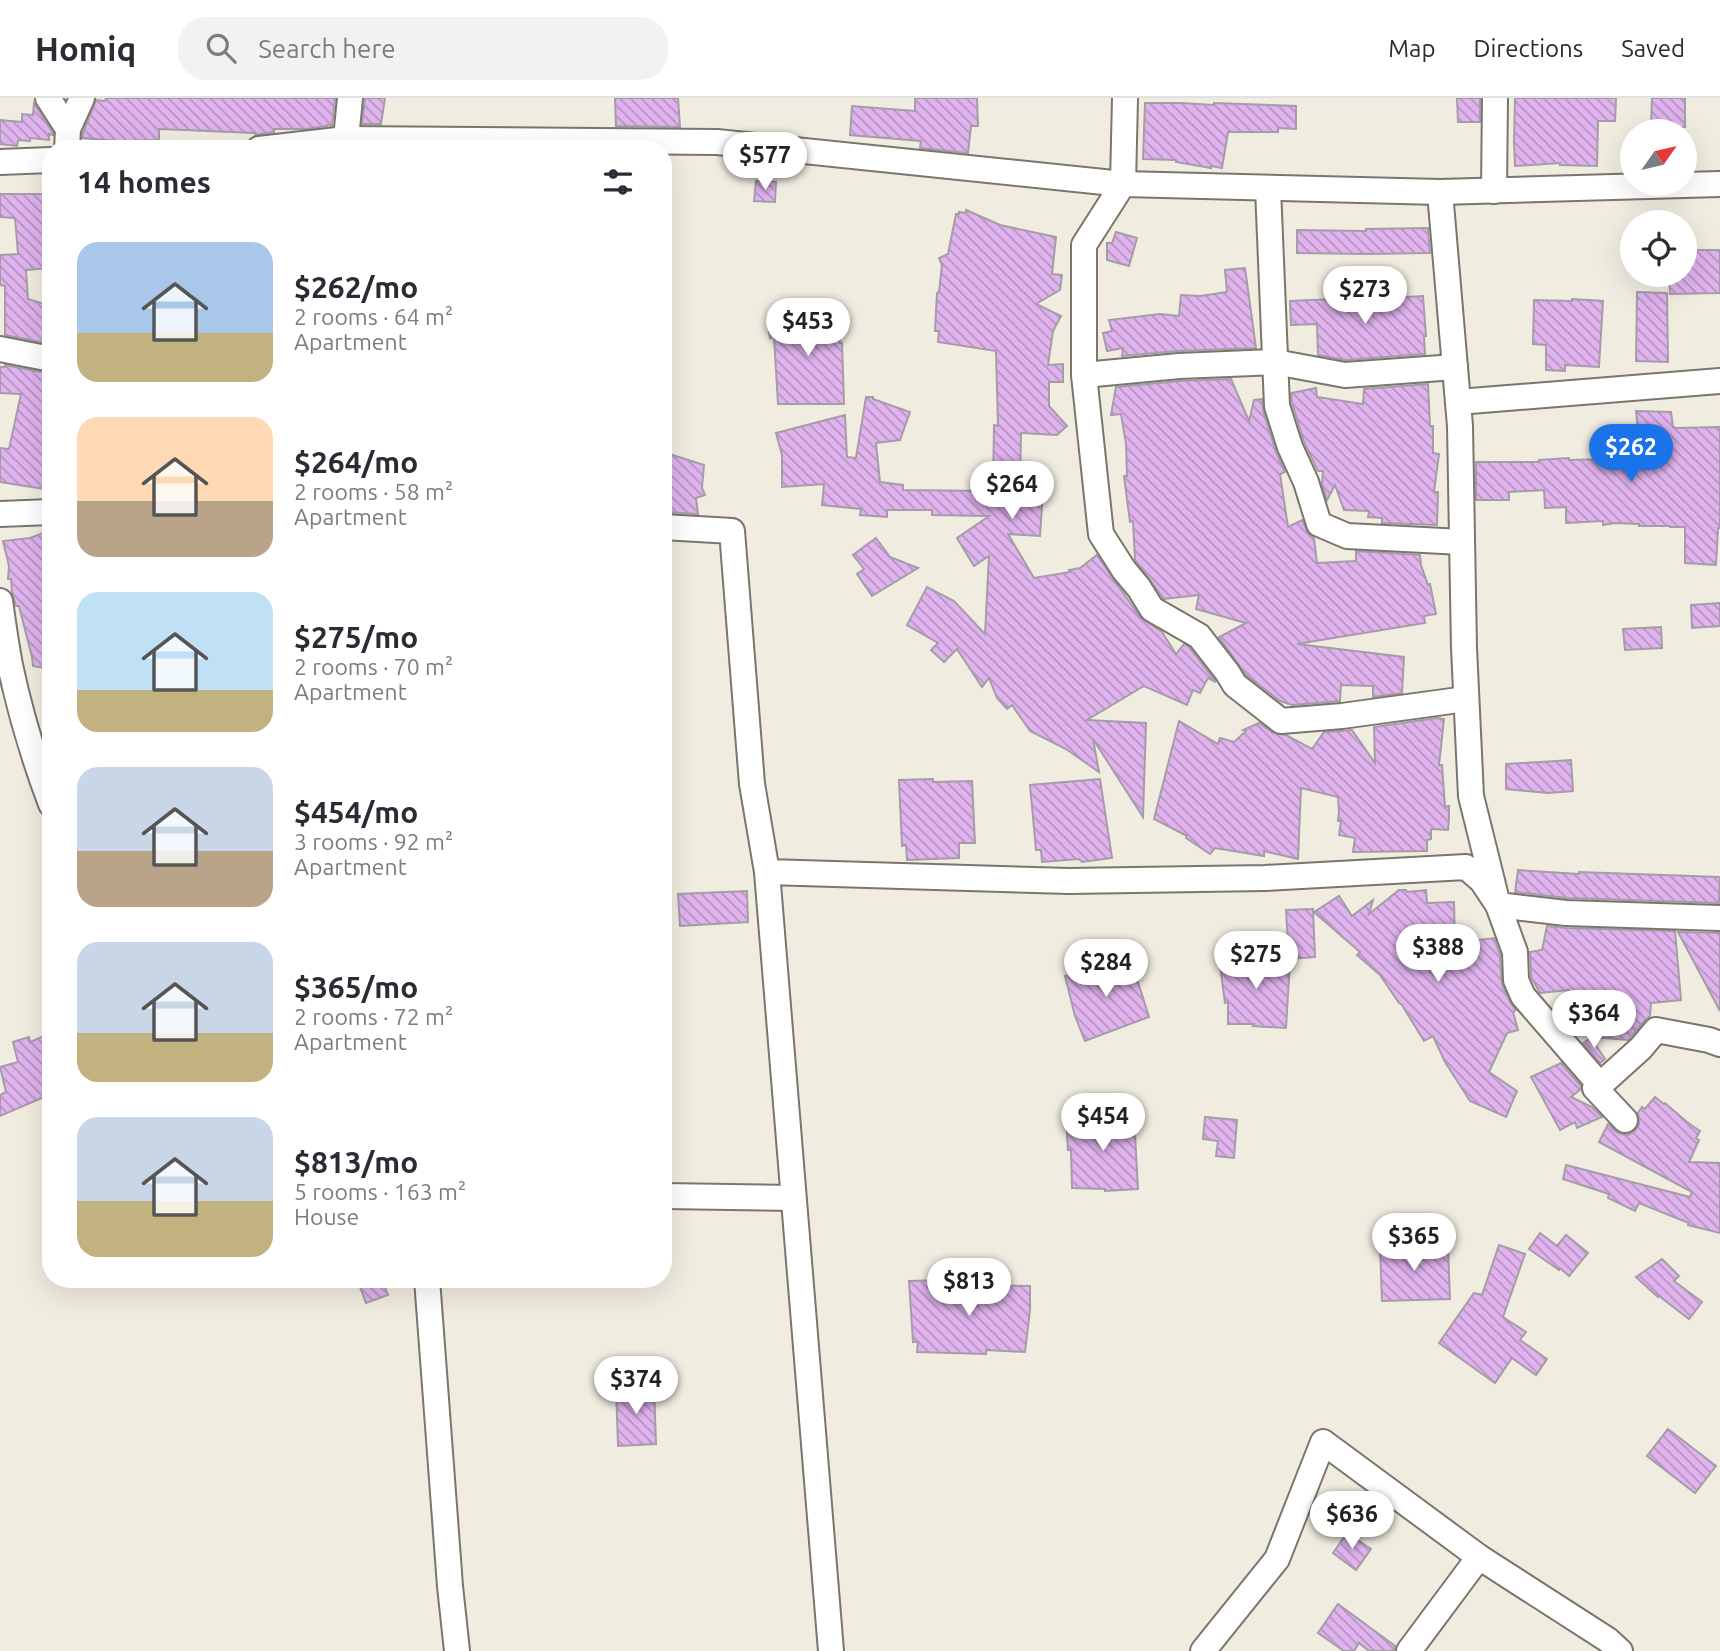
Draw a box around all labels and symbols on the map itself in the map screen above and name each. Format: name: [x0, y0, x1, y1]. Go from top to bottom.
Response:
north arrow: [1620, 119, 1698, 196]
pin: $577: [724, 132, 806, 192]
pin: $273: [1324, 266, 1406, 326]
pin: $453: [767, 299, 849, 358]
pin: $262: [1590, 424, 1672, 484]
pin: $264: [971, 462, 1053, 521]
pin: $388: [1397, 924, 1479, 984]
pin: $275: [1215, 932, 1297, 991]
pin: $284: [1065, 940, 1147, 999]
pin: $364: [1553, 990, 1635, 1050]
pin: $454: [1062, 1094, 1144, 1153]
pin: $365: [1373, 1214, 1455, 1273]
pin: $813: [928, 1258, 1010, 1318]
pin: $374: [595, 1356, 677, 1416]
pin: $636: [1311, 1492, 1393, 1551]

